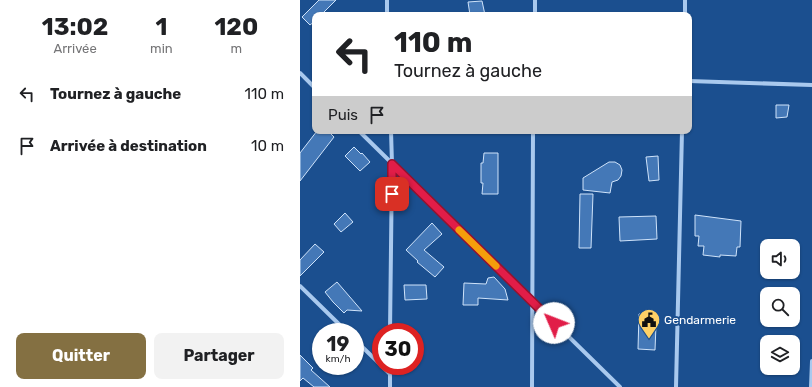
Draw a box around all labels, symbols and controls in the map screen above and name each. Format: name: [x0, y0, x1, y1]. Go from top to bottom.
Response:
text: 13:02: [42, 13, 108, 41]
text: 1: [155, 13, 167, 41]
text: 120: [214, 13, 258, 41]
text: 110 m: [394, 26, 472, 59]
icon: left: [328, 28, 380, 80]
text: Arrivée: [53, 41, 97, 56]
text: min: [150, 41, 173, 56]
text: m: [231, 41, 242, 56]
text: Tournez à gauche: [394, 60, 542, 82]
icon: left: [16, 83, 38, 105]
text: Tournez à gauche: [50, 85, 181, 103]
text: 110 m: [245, 85, 284, 103]
icon: arrive: [366, 104, 388, 126]
text: Puis: [328, 106, 358, 124]
icon: arrive: [16, 135, 38, 157]
text: Arrivée à destination: [50, 137, 207, 155]
text: 10 m: [251, 137, 284, 155]
pin: [375, 177, 409, 211]
icon: arrive: [381, 183, 403, 205]
map controls: [760, 239, 800, 375]
button: sound: [760, 239, 800, 279]
button: search: [760, 287, 800, 327]
position arrow: [533, 302, 575, 344]
public building icon: Gendarmerie: [636, 307, 662, 340]
place label: Gendarmerie: [664, 313, 736, 327]
speed limit sign: 30: [372, 323, 424, 375]
text: 19: [327, 332, 349, 356]
button: Quitter: [16, 333, 146, 379]
button: Partager: [154, 333, 284, 379]
button: layers: [760, 335, 800, 375]
text: km/h: [326, 353, 350, 365]

